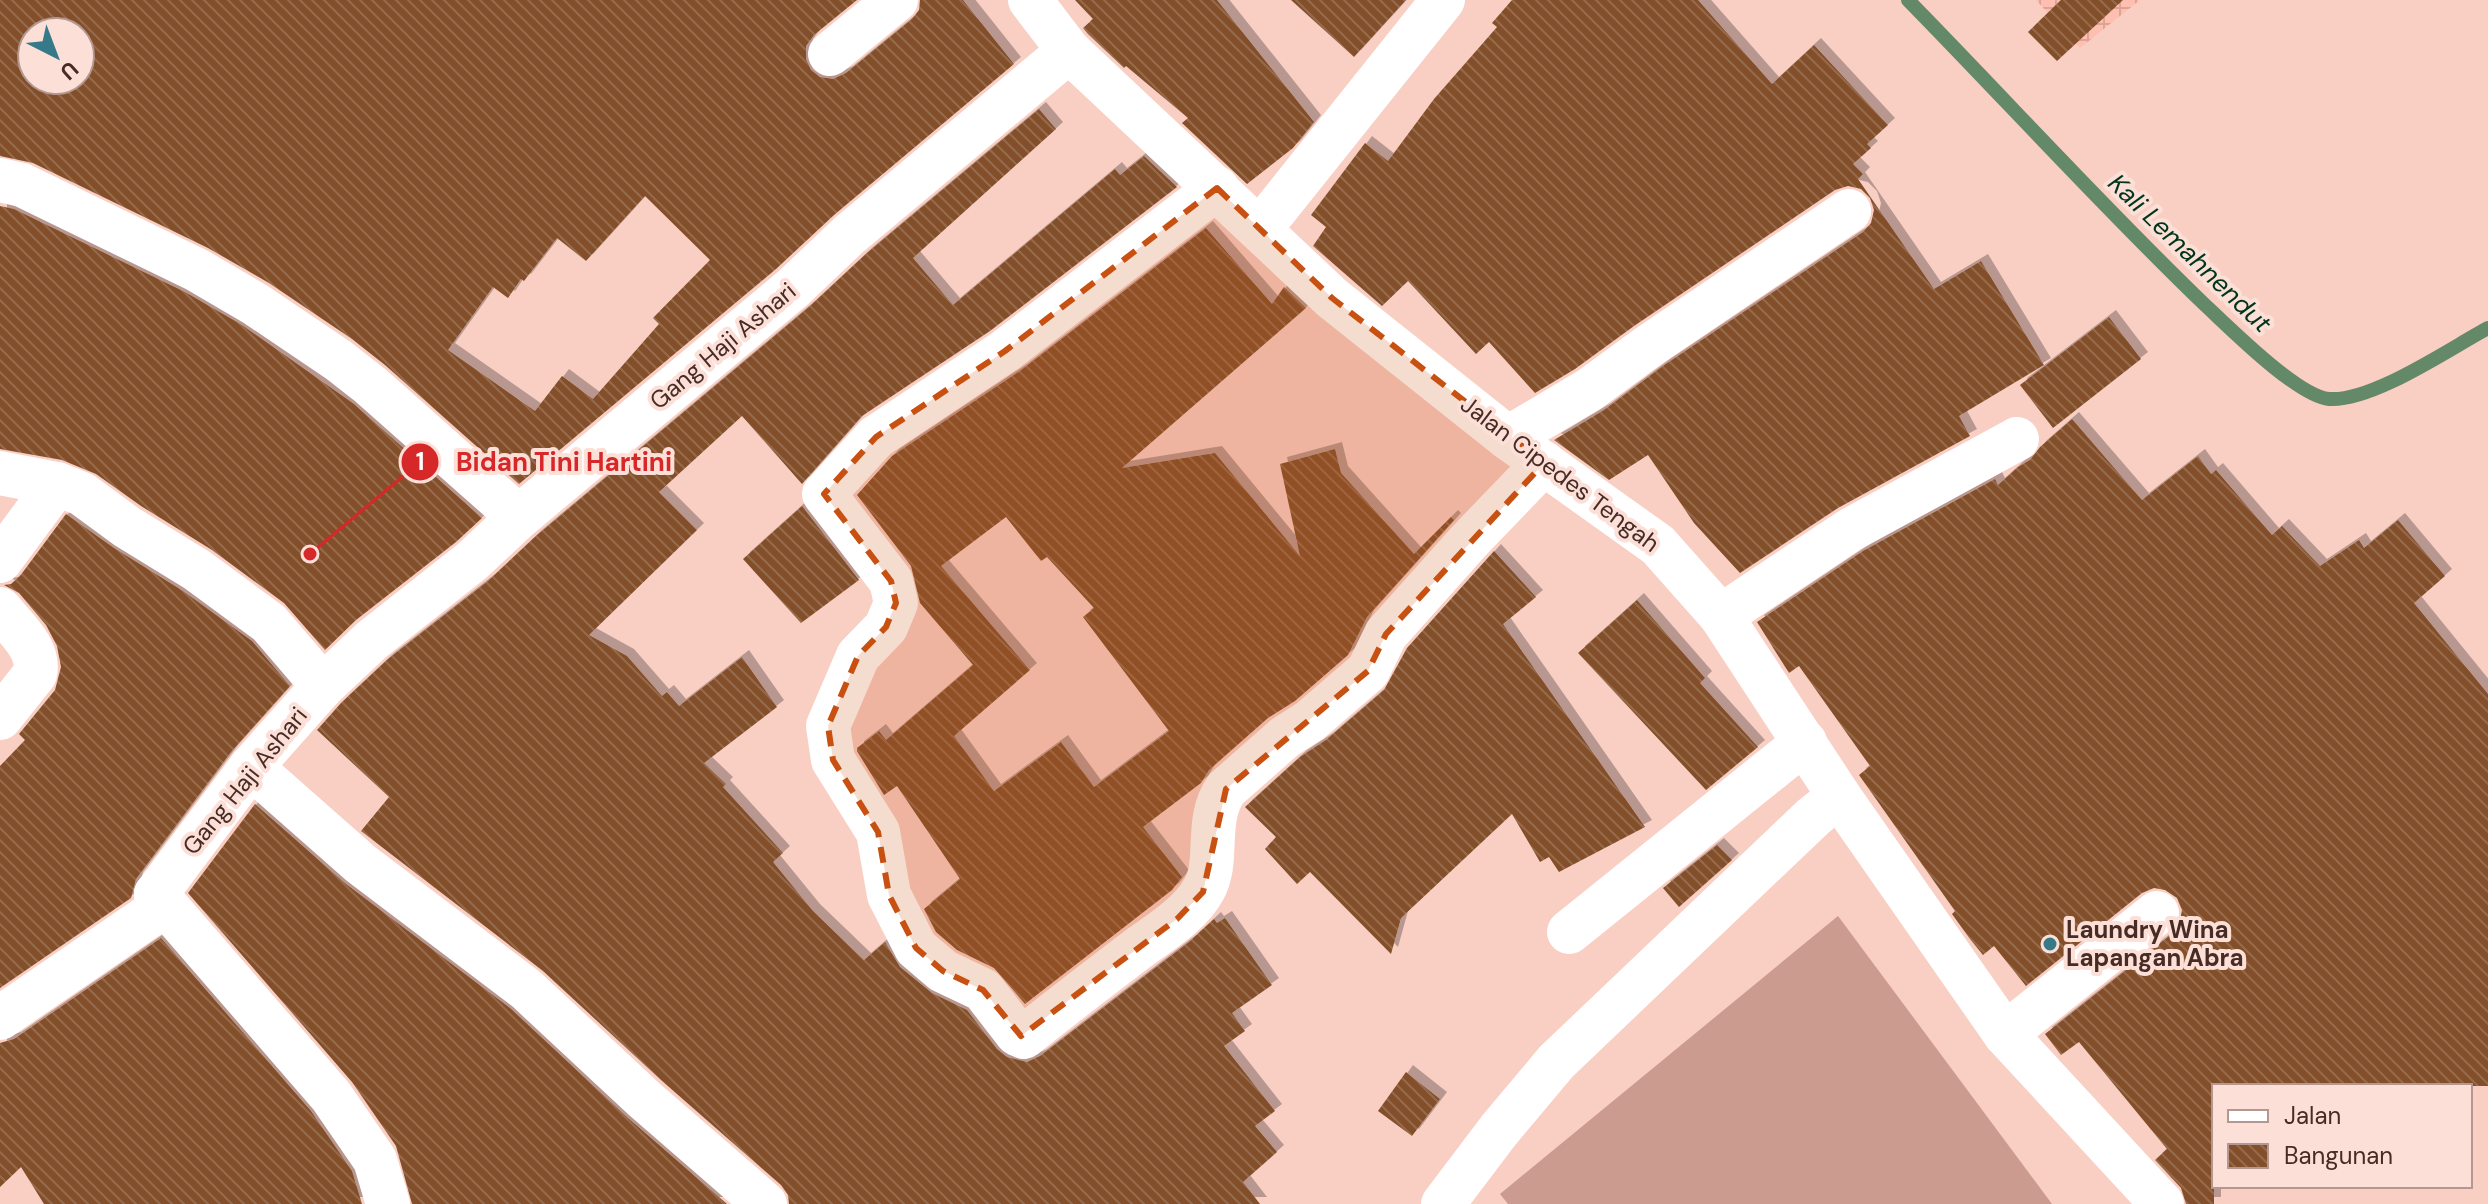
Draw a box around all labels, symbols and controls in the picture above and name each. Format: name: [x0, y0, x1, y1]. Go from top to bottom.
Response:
north arrow: [16, 16, 96, 96]
text: U: [54, 55, 84, 86]
water label: Kali Lemahnendut: [2101, 166, 2280, 340]
street label: Gang Haji Ashari: [643, 275, 802, 416]
street label: Jalan Cipedes Tengah: [1455, 389, 1666, 559]
callout: Bidan Tini Hartini: [400, 437, 688, 487]
text: Bidan Tini Hartini: [456, 445, 672, 479]
text: 1: [416, 446, 424, 477]
street label: Gang Haji Ashari: [175, 700, 314, 861]
place label: Laundry Wina Lapangan Abra: [2066, 914, 2243, 973]
marker: Laundry Wina Lapangan Abra: [2041, 935, 2059, 953]
legend: [2212, 1084, 2472, 1188]
text: Jalan: [2284, 1100, 2341, 1131]
text: Bangunan: [2284, 1140, 2393, 1171]

